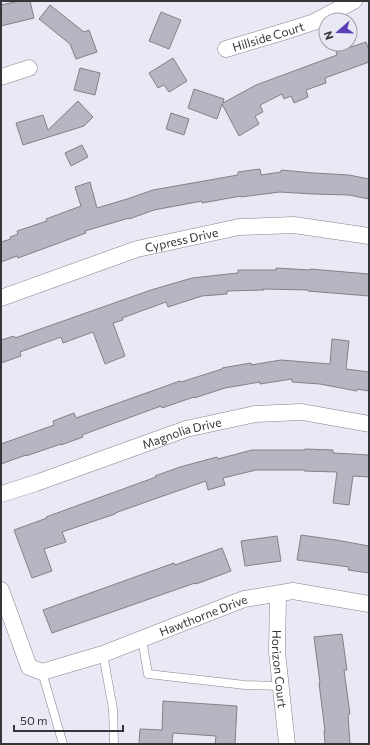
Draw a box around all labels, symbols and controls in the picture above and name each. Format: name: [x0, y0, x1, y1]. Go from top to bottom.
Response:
north arrow: [318, 12, 358, 52]
street label: Hillside Court: [231, 19, 306, 54]
text: N: [321, 29, 336, 42]
street label: Cypress Drive: [144, 225, 219, 254]
street label: Magnolia Drive: [140, 415, 223, 451]
street label: Hawthorne Drive: [157, 591, 249, 638]
street label: Horizon Court: [270, 630, 290, 709]
scale bar: [14, 707, 123, 733]
text: 50 m: [20, 713, 48, 727]

